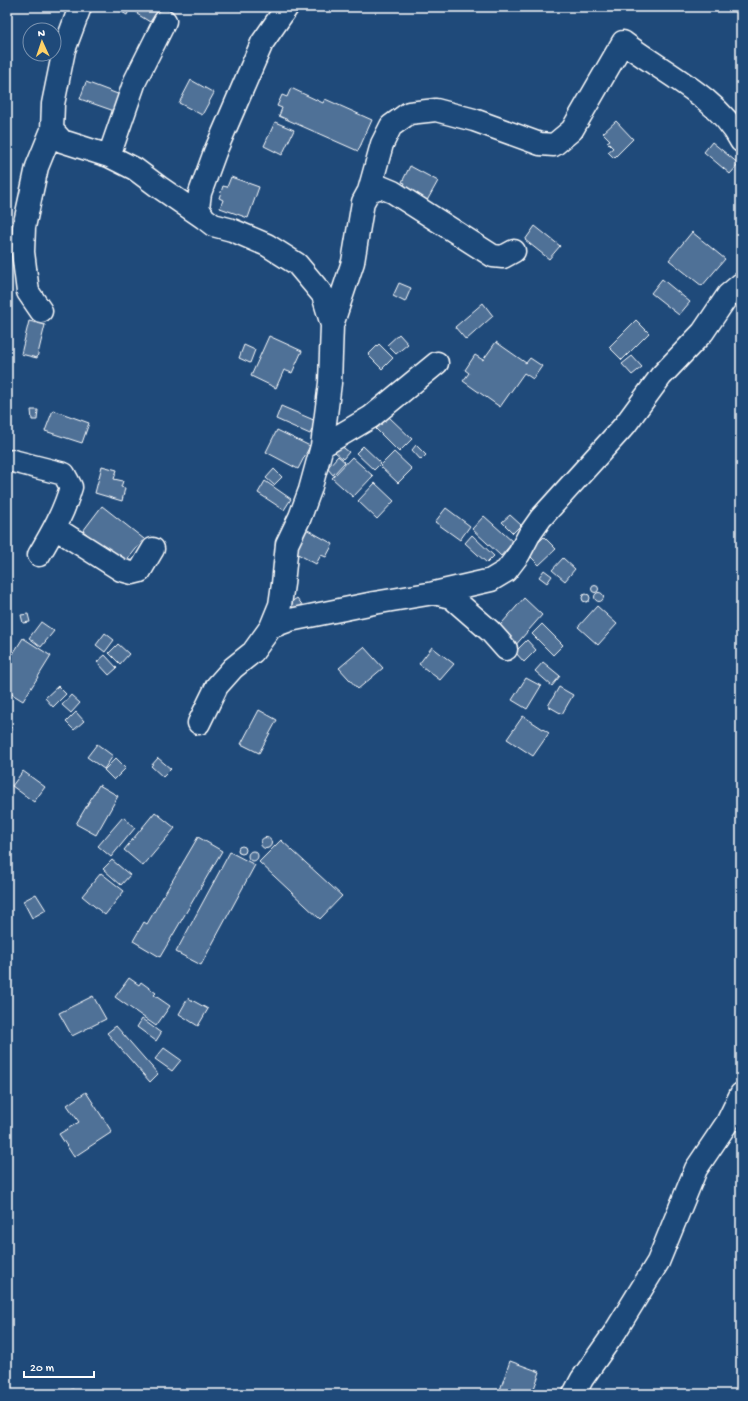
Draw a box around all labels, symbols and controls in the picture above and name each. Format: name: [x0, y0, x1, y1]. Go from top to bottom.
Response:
north arrow: [22, 22, 62, 62]
text: N: [38, 28, 45, 40]
scale bar: [24, 1353, 94, 1379]
text: 20 m: [30, 1362, 55, 1376]

